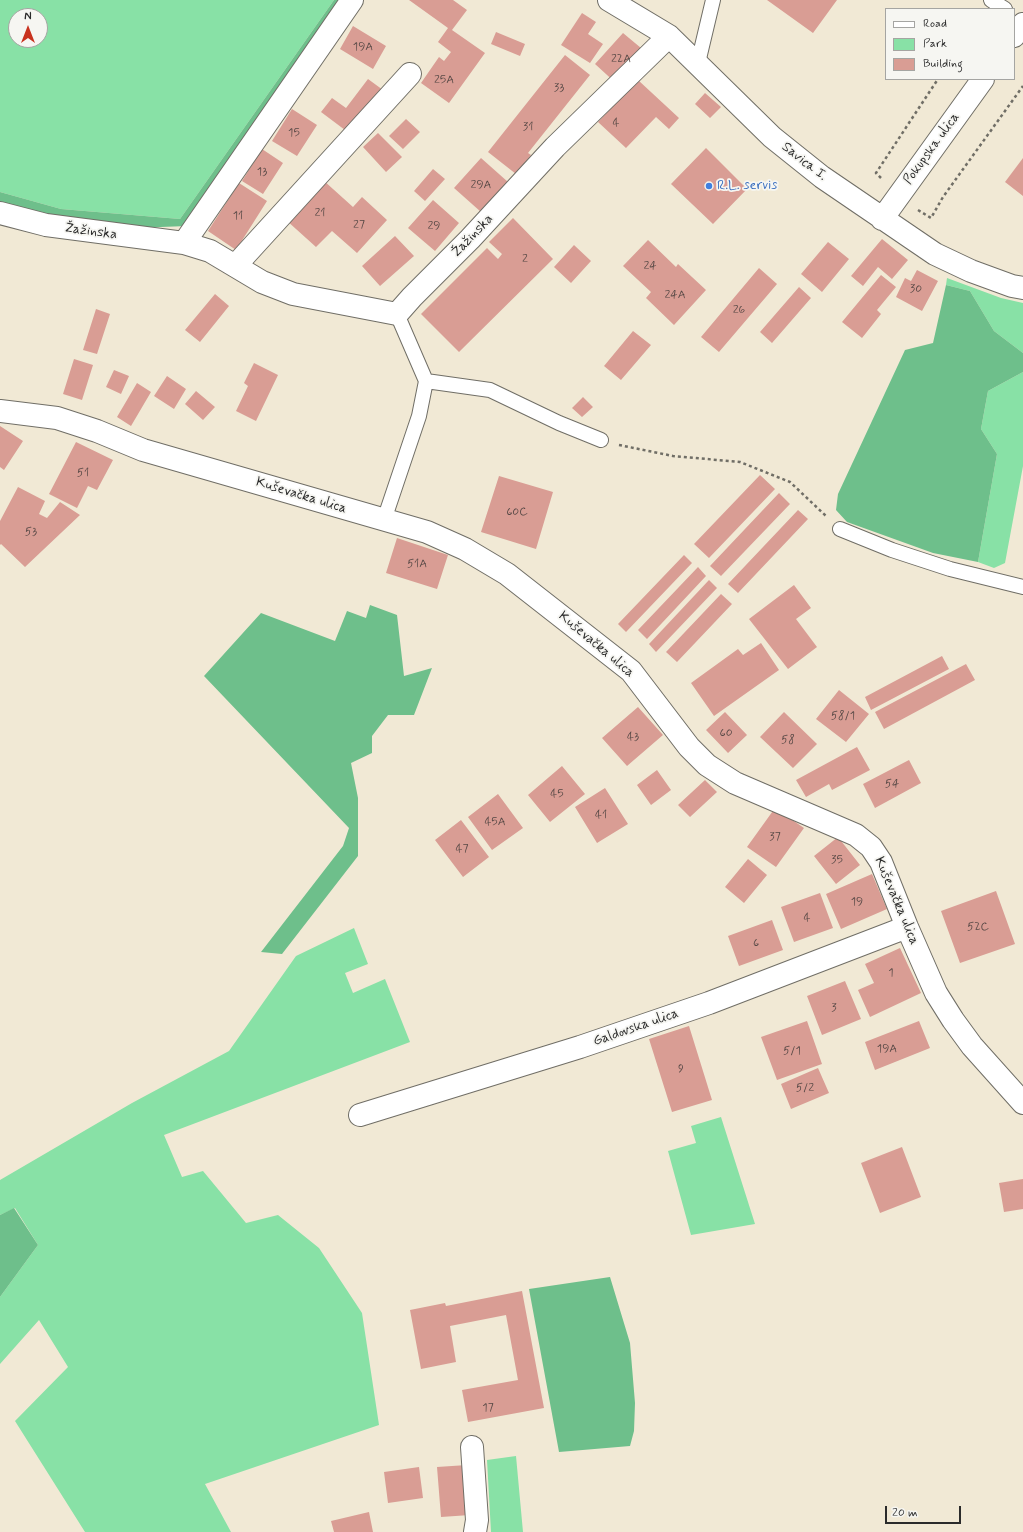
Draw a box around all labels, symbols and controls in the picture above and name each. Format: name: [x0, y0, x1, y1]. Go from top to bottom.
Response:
north arrow: [8, 8, 48, 48]
legend: [885, 8, 1015, 80]
text: N: [24, 10, 32, 24]
text: Road: [923, 16, 947, 32]
text: Park: [923, 36, 947, 52]
house number: 19A: [353, 40, 373, 54]
house number: 22A: [611, 52, 631, 66]
text: Building: [923, 56, 963, 72]
house number: 25A: [434, 73, 454, 87]
house number: 33: [554, 81, 564, 95]
street label: Pokupska ulica: [900, 110, 964, 188]
house number: 4: [613, 116, 619, 130]
house number: 31: [523, 120, 533, 134]
house number: 15: [288, 126, 300, 140]
street label: Savica I.: [778, 139, 830, 185]
house number: 13: [257, 165, 267, 179]
house number: 29A: [471, 178, 491, 192]
place label: R.L. servis: [717, 178, 778, 194]
marker: R.L. servis: [704, 181, 714, 191]
house number: 21: [314, 206, 326, 220]
house number: 11: [233, 209, 243, 223]
street label: Žažinska: [449, 211, 497, 261]
house number: 27: [353, 218, 365, 232]
house number: 29: [427, 219, 441, 233]
street label: Žažinska: [64, 220, 118, 244]
house number: 2: [522, 252, 528, 266]
house number: 24: [643, 259, 657, 273]
house number: 30: [910, 282, 922, 296]
house number: 24A: [664, 288, 686, 302]
house number: 26: [733, 303, 745, 317]
house number: 51: [77, 466, 89, 480]
street label: Kuševačka ulica: [254, 474, 348, 518]
house number: 60C: [506, 505, 528, 519]
house number: 53: [25, 525, 37, 539]
house number: 51A: [407, 557, 427, 571]
street label: Kuševačka ulica: [555, 608, 637, 682]
house number: 58/1: [831, 709, 855, 723]
house number: 60: [719, 726, 733, 740]
house number: 43: [627, 730, 639, 744]
house number: 58: [781, 733, 795, 747]
house number: 54: [885, 777, 899, 791]
house number: 45: [550, 787, 564, 801]
house number: 41: [595, 808, 607, 822]
house number: 45A: [484, 815, 506, 829]
house number: 37: [769, 830, 781, 844]
house number: 47: [455, 842, 469, 856]
house number: 35: [831, 853, 843, 867]
street label: Kuševačka ulica: [870, 854, 922, 948]
house number: 19: [851, 895, 863, 909]
house number: 4: [804, 911, 810, 925]
house number: 52C: [967, 920, 989, 934]
house number: 6: [753, 936, 759, 950]
house number: 1: [888, 966, 894, 980]
house number: 3: [831, 1001, 837, 1015]
street label: Galdovska ulica: [591, 1006, 681, 1050]
house number: 19A: [877, 1042, 897, 1056]
house number: 5/1: [783, 1044, 801, 1058]
house number: 9: [678, 1062, 684, 1076]
house number: 5/2: [796, 1081, 814, 1095]
house number: 17: [482, 1401, 494, 1415]
scale bar: [887, 1498, 963, 1524]
text: 20 m: [892, 1505, 918, 1521]

